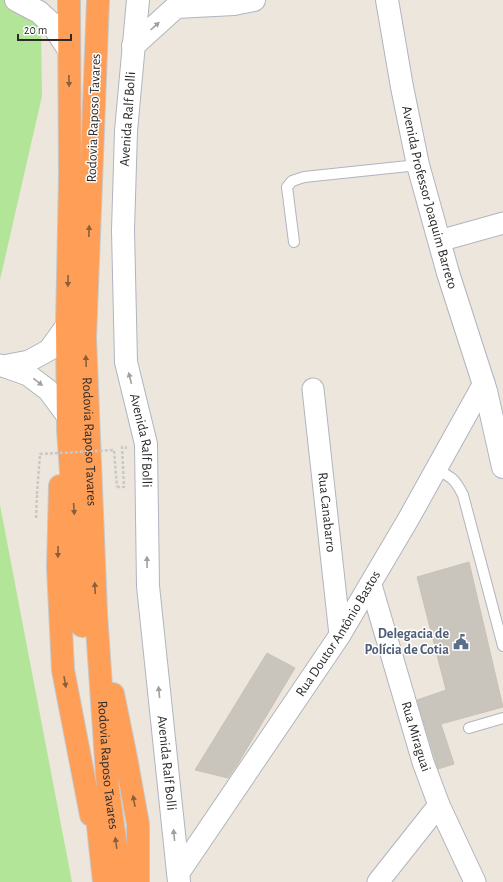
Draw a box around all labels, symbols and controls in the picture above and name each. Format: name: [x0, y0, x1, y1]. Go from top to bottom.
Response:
scale bar: [18, 16, 71, 42]
one-way arrow: [150, 22, 160, 31]
text: 20 m: [24, 24, 47, 36]
street label: Rodovia Raposo Tavares: [85, 53, 103, 183]
street label: Avenida Ralf Bolli: [118, 71, 138, 167]
one-way arrow: [66, 75, 72, 88]
street label: Avenida Professor Joaquim Barreto: [399, 105, 460, 291]
one-way arrow: [86, 225, 93, 237]
one-way arrow: [65, 275, 71, 288]
one-way arrow: [82, 354, 89, 367]
one-way arrow: [127, 372, 133, 384]
street label: Rodovia Raposo Tavares: [80, 377, 99, 506]
one-way arrow: [32, 378, 43, 387]
street label: Avenida Ralf Bolli: [127, 392, 154, 488]
street label: Rua Canabarro: [315, 472, 338, 553]
one-way arrow: [70, 503, 77, 515]
one-way arrow: [55, 546, 61, 559]
one-way arrow: [144, 555, 150, 568]
street label: Rua Doutor Antônio Bastos: [293, 568, 383, 699]
one-way arrow: [91, 582, 98, 594]
place label: Delegacia de Polícia de Cotia: [364, 627, 449, 657]
public building icon: Delegacia de Polícia de Cotia: [452, 633, 470, 651]
one-way arrow: [63, 675, 69, 688]
one-way arrow: [155, 686, 162, 698]
street label: Rodovia Raposo Tavares: [95, 700, 121, 830]
street label: Rua Miraguai: [399, 700, 433, 774]
street label: Avenida Ralf Bolli: [155, 715, 178, 811]
one-way arrow: [131, 795, 137, 807]
one-way arrow: [170, 829, 177, 841]
one-way arrow: [113, 837, 119, 849]

